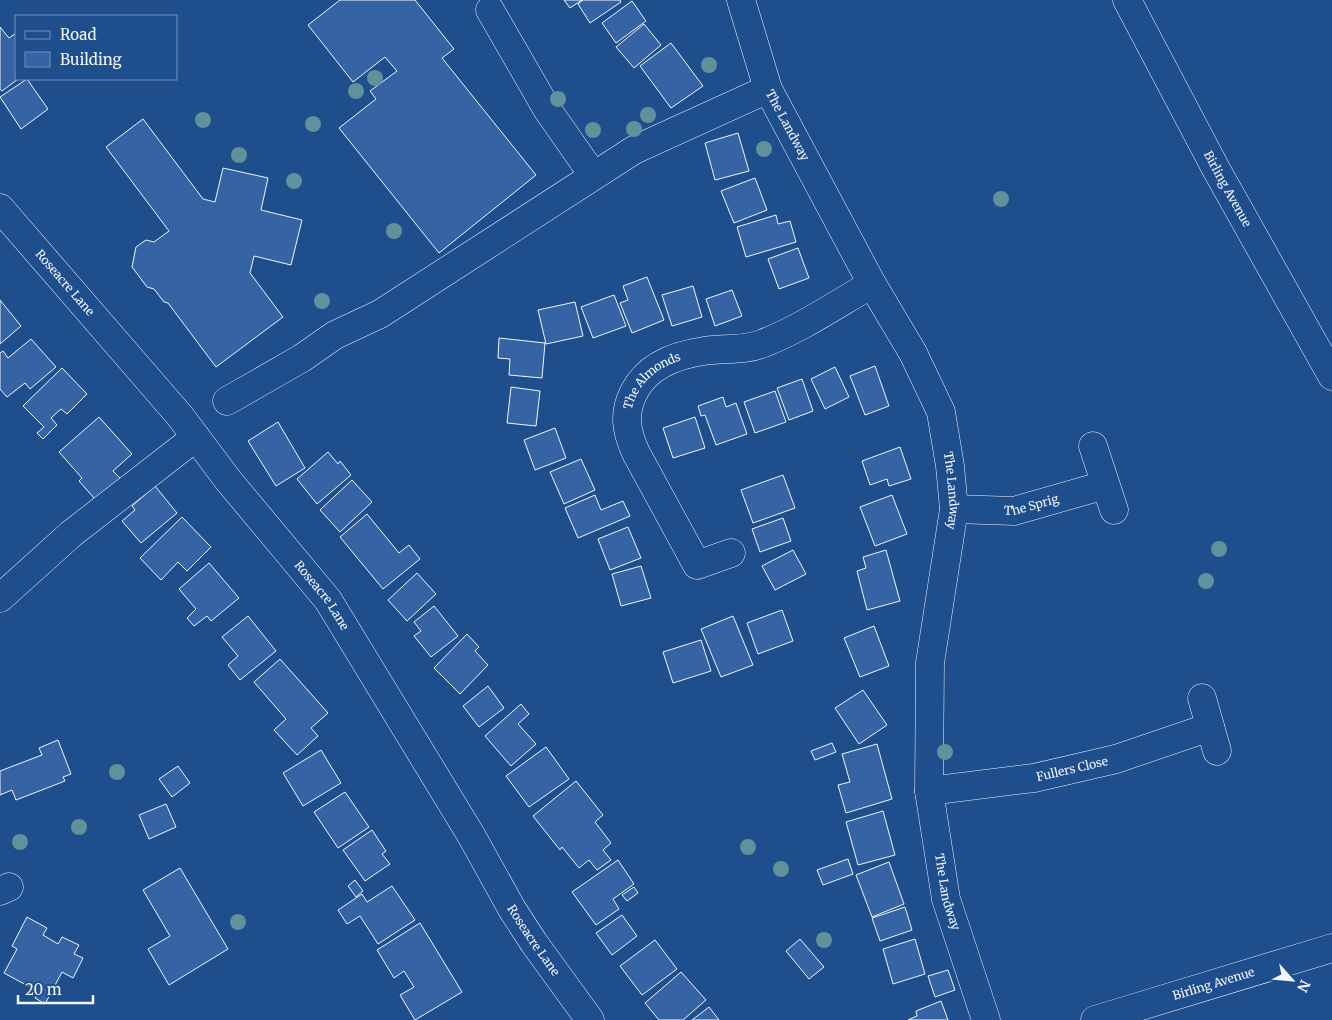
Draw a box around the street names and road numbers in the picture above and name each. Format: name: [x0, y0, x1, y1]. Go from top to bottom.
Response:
street label: The Landway: [763, 87, 813, 163]
street label: Birling Avenue: [1201, 148, 1255, 229]
street label: Roseacre Lane: [32, 246, 98, 319]
street label: The Almonds: [620, 349, 682, 411]
street label: The Landway: [941, 450, 962, 531]
street label: The Sprig: [1004, 490, 1061, 518]
street label: Roseacre Lane: [291, 558, 353, 633]
street label: Fullers Close: [1035, 753, 1109, 784]
street label: The Landway: [932, 853, 964, 932]
street label: Roseacre Lane: [504, 902, 563, 979]
street label: Birling Avenue: [1171, 964, 1256, 1003]

